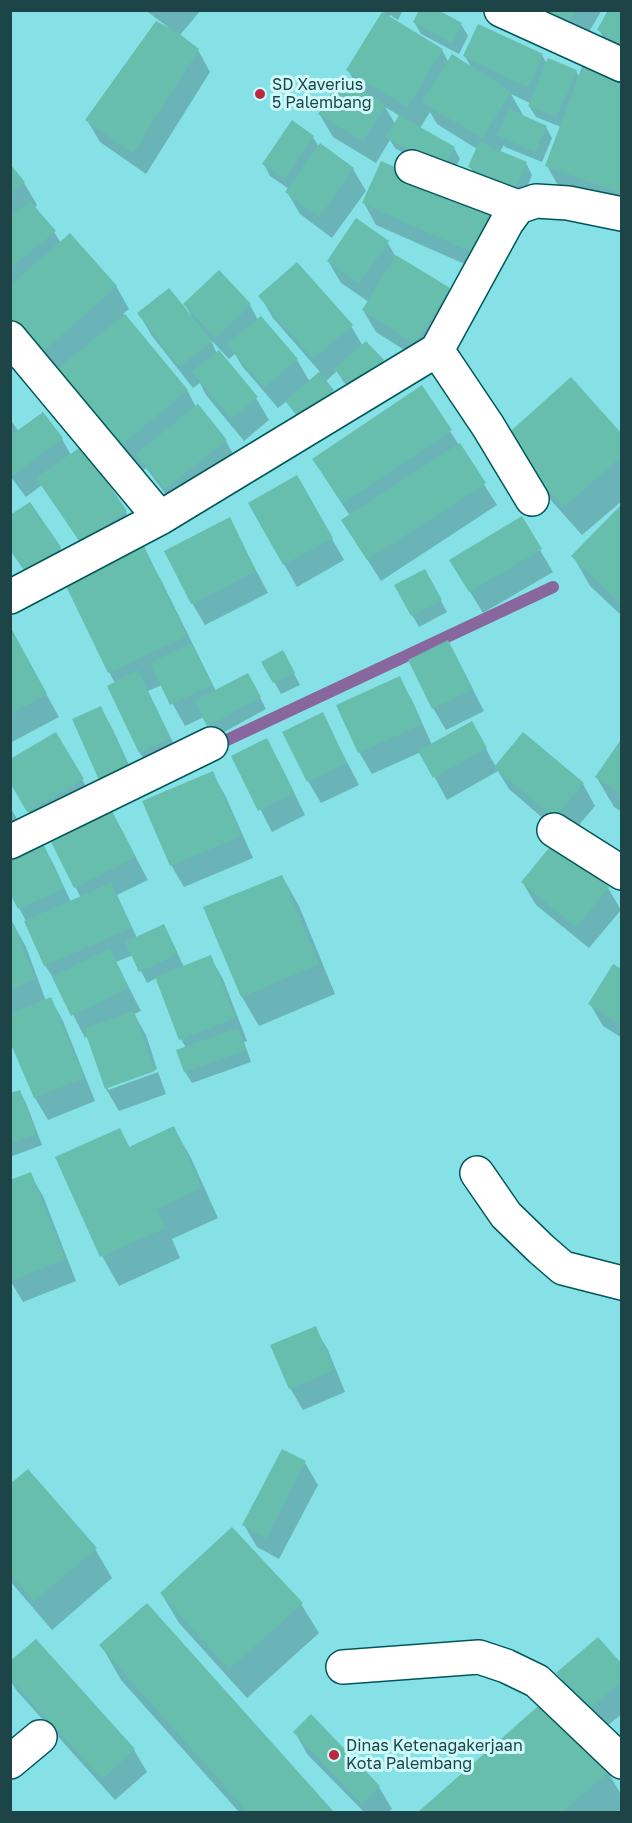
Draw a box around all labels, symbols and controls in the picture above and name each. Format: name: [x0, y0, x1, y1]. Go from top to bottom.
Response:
place label: SD Xaverius 5 Palembang: [272, 75, 372, 113]
marker: SD Xaverius 5 Palembang: [253, 87, 267, 101]
place label: Dinas Ketenagakerjaan Kota Palembang: [346, 1736, 523, 1774]
marker: Dinas Ketenagakerjaan Kota Palembang: [327, 1748, 341, 1762]

